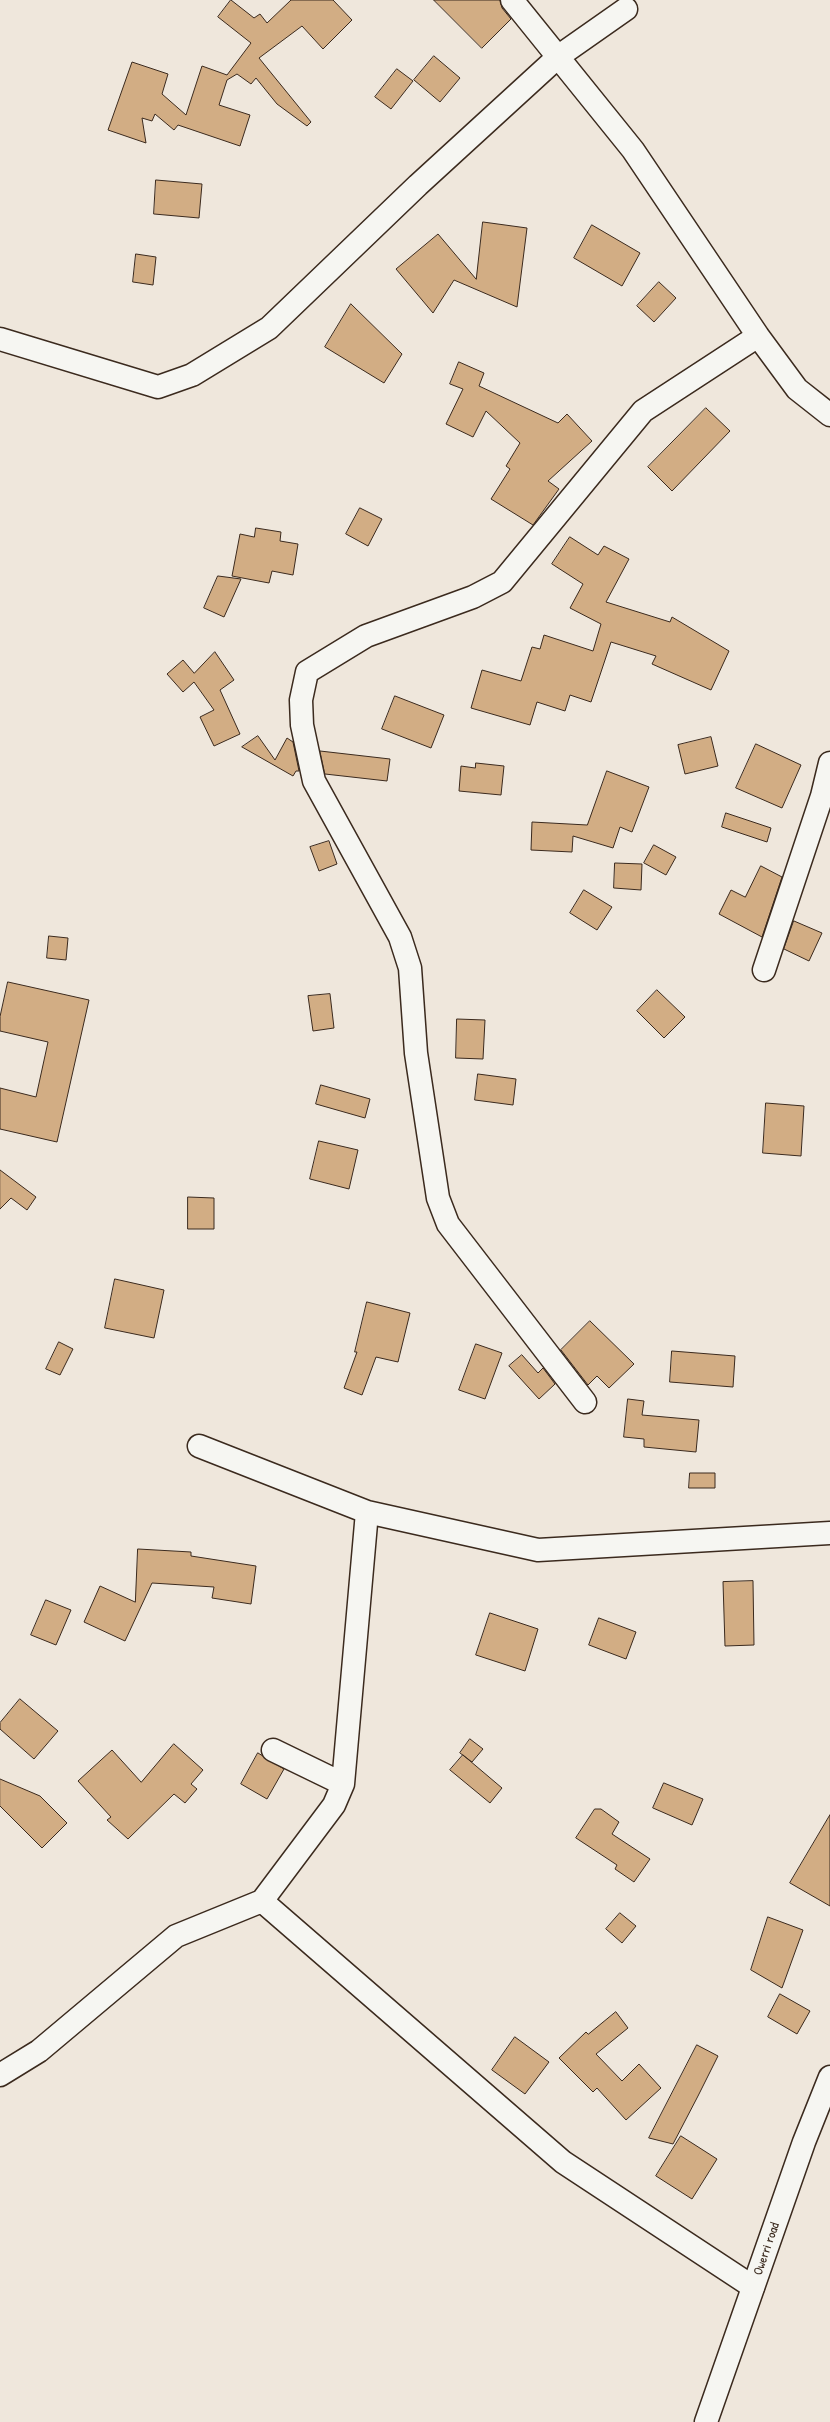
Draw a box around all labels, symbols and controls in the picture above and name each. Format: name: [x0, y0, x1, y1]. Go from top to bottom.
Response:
street label: Owerri road: [751, 2221, 783, 2277]

